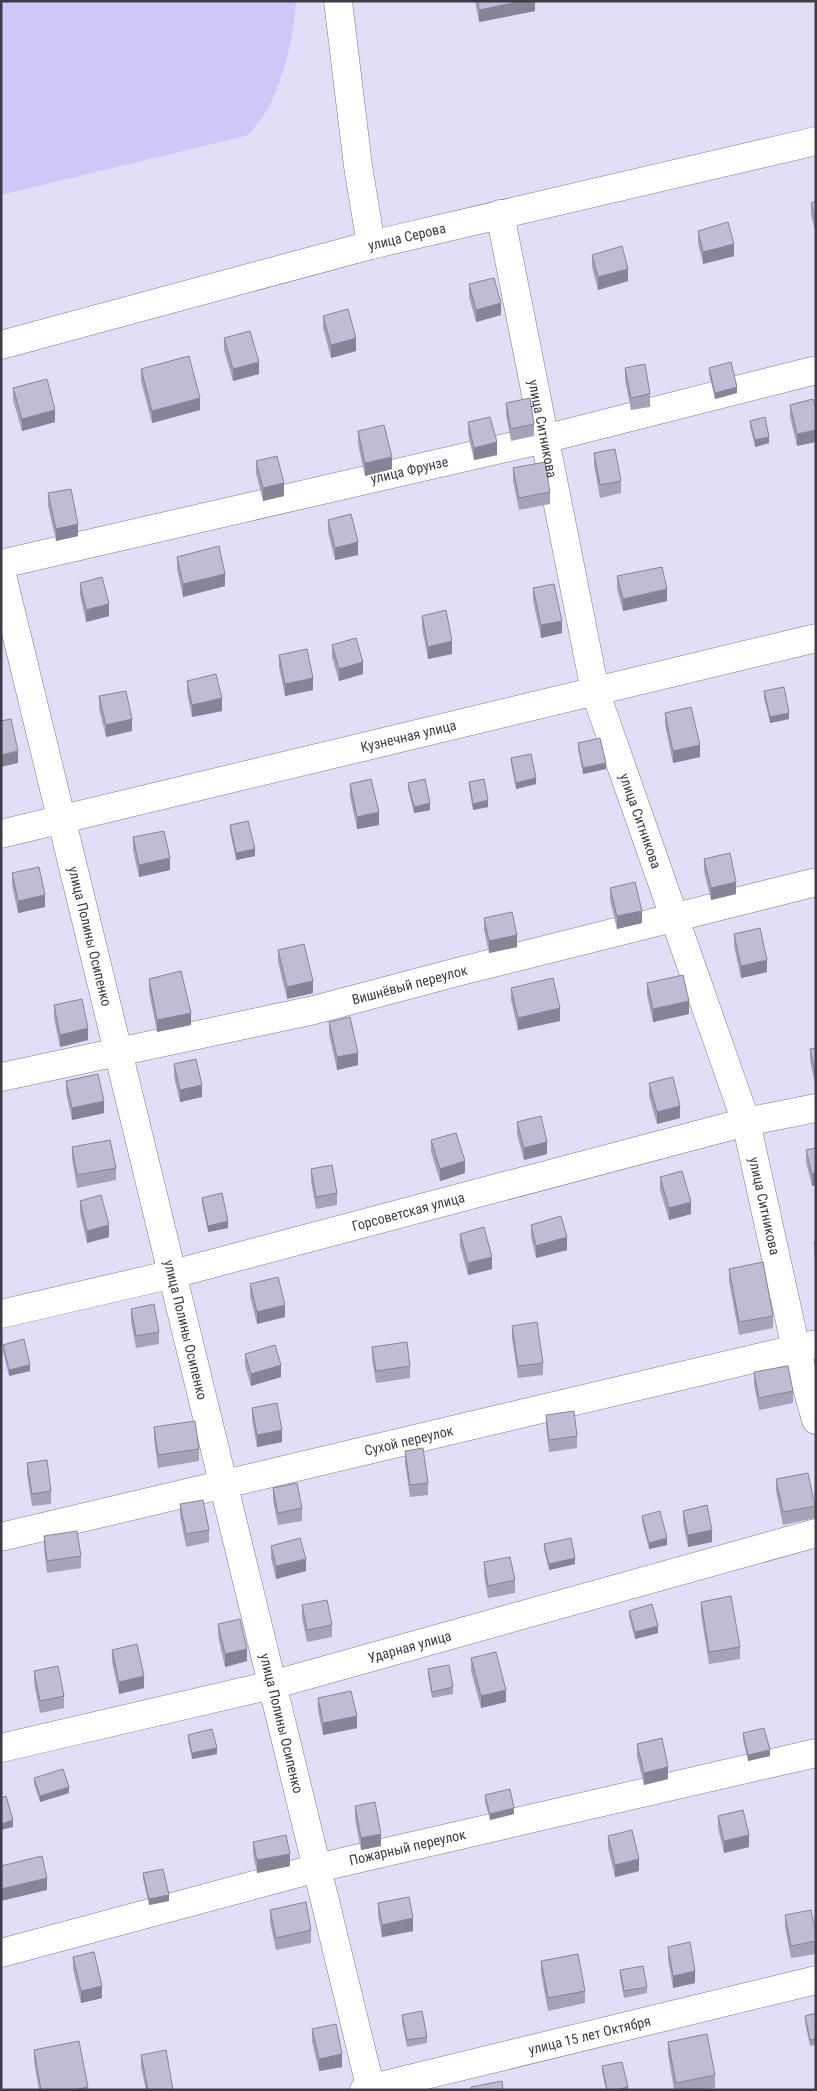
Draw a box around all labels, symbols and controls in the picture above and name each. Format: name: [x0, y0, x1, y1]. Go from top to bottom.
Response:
street label: улица Серова: [366, 220, 447, 253]
street label: улица Ситникова: [525, 378, 560, 479]
street label: улица Фрунзе: [369, 453, 450, 487]
street label: Кузнечная улица: [359, 717, 458, 755]
street label: улица Ситникова: [616, 771, 665, 871]
street label: улица Полины Осипенко: [65, 865, 115, 1008]
street label: Вишнёвый переулок: [350, 962, 469, 1008]
street label: улица Ситникова: [746, 1155, 783, 1256]
street label: Горсоветская улица: [350, 1189, 466, 1234]
street label: улица Полины Осипенко: [161, 1258, 211, 1401]
street label: Сухой переулок: [363, 1422, 455, 1459]
street label: Ударная улица: [366, 1627, 453, 1666]
street label: улица Полины Осипенко: [257, 1652, 306, 1795]
street label: Пожарный переулок: [348, 1826, 467, 1868]
street label: улица 15 лет Октября: [527, 2013, 652, 2058]

